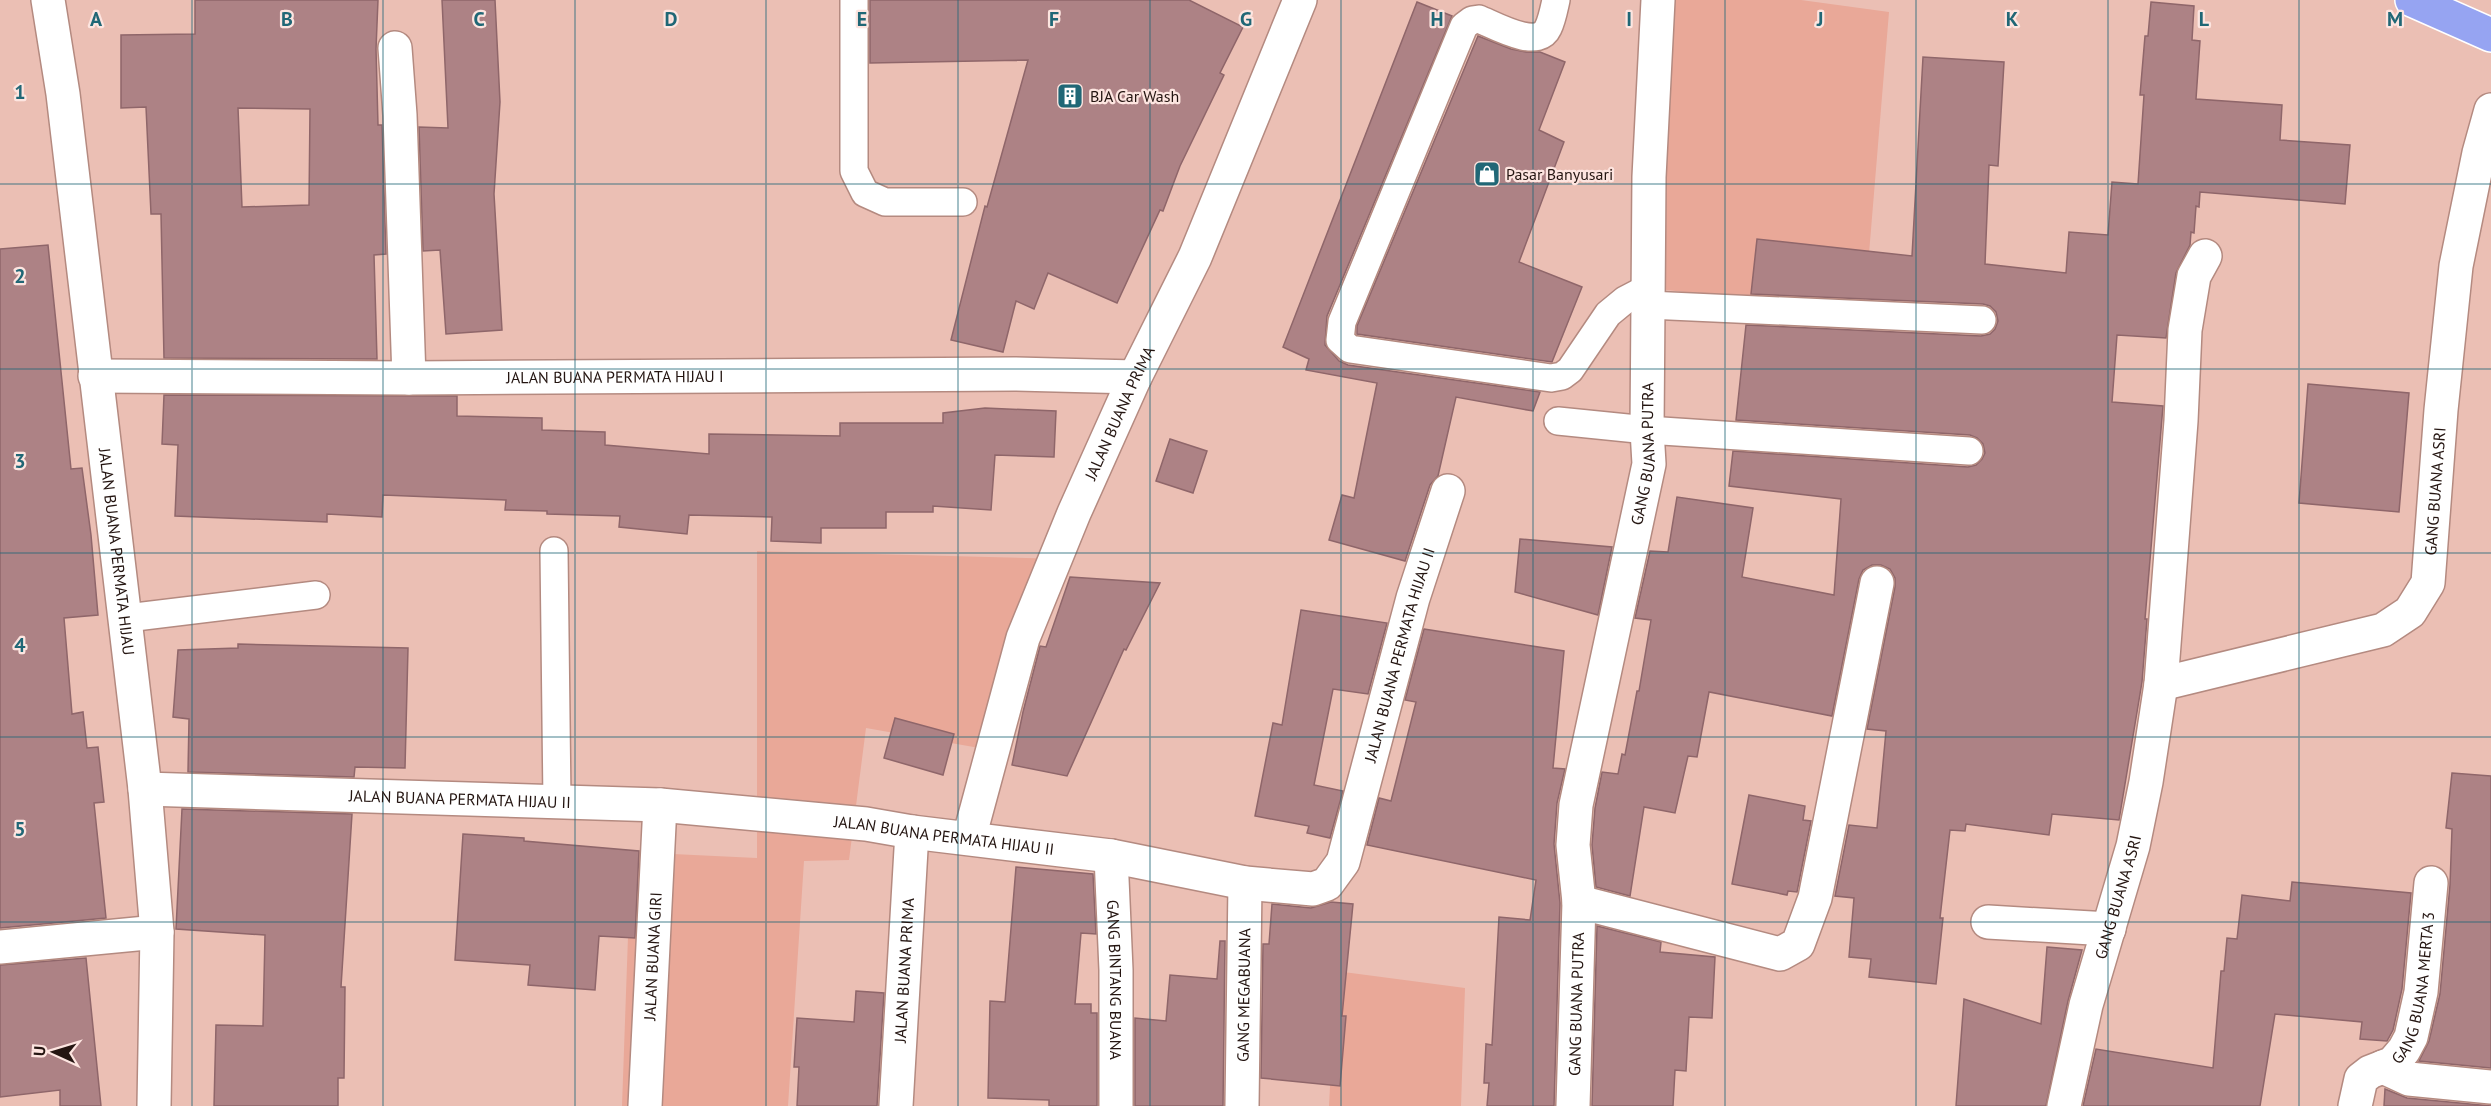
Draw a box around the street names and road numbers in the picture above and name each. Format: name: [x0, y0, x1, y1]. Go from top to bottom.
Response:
street label: JALAN BUANA PRIMA: [1080, 342, 1159, 484]
street label: JALAN BUANA PERMATA HIJAU I: [505, 366, 724, 387]
street label: GANG BUANA PUTRA: [1626, 382, 1659, 527]
street label: GANG BUANA ASRI: [2420, 426, 2450, 556]
street label: JALAN BUANA PERMATA HIJAU: [95, 446, 139, 656]
street label: JALAN BUANA PERMATA HIJAU II: [1360, 545, 1439, 765]
street label: JALAN BUANA PERMATA HIJAU II: [348, 785, 571, 812]
street label: JALAN BUANA PERMATA HIJAU II: [832, 811, 1055, 859]
street label: GANG BUANA ASRI: [2090, 833, 2145, 961]
street label: JALAN BUANA GIRI: [639, 892, 666, 1022]
street label: JALAN BUANA PRIMA: [890, 897, 918, 1044]
street label: GANG BINTANG BUANA: [1103, 899, 1126, 1061]
street label: GANG BUANA MERTA 3: [2387, 911, 2438, 1068]
street label: GANG MEGABUANA: [1233, 927, 1254, 1062]
street label: GANG BUANA PUTRA: [1564, 931, 1588, 1076]

